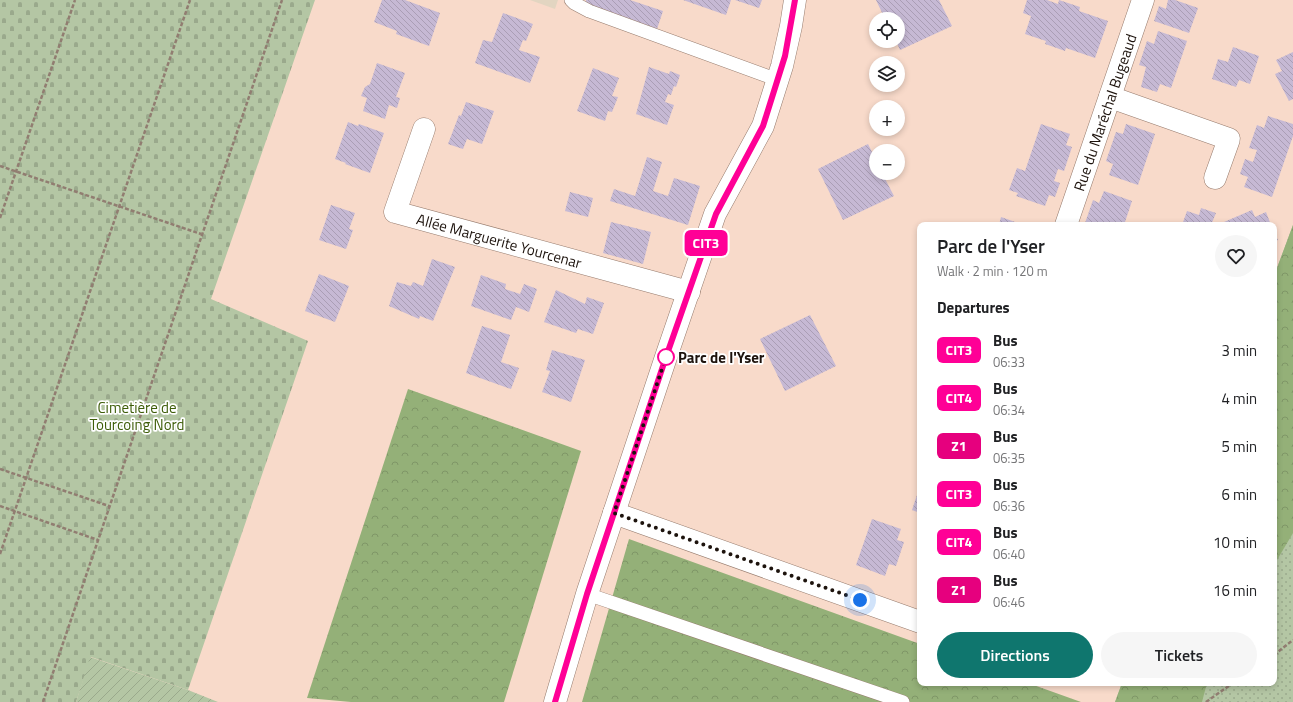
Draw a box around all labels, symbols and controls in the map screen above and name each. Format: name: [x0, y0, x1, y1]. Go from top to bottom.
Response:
map controls: [869, 12, 905, 180]
button: locate: [869, 12, 905, 48]
street label: Rue du Maréchal Bugeaud: [1067, 31, 1142, 194]
button: layers: [869, 56, 905, 92]
button: +: [869, 100, 905, 136]
button: −: [869, 144, 905, 180]
street label: Allée Marguerite Yourcenar: [414, 207, 584, 274]
line badge: CIT3: [678, 230, 734, 256]
text: Parc de l'Yser: [937, 231, 1045, 260]
text: CIT3: [693, 232, 719, 253]
button: heart: [1215, 235, 1257, 277]
text: Walk · 2 min · 120 m: [937, 261, 1048, 281]
text: Departures: [937, 296, 1010, 319]
text: Bus: [993, 329, 1018, 352]
text: CIT3: [946, 339, 972, 360]
text: 3 min: [1221, 339, 1257, 362]
place label: Parc de l'Yser: [678, 346, 765, 369]
marker: Parc de l'Yser: [657, 348, 675, 366]
text: 06:33: [993, 352, 1025, 372]
text: Bus: [993, 377, 1018, 400]
text: CIT4: [946, 387, 972, 408]
text: 4 min: [1221, 387, 1257, 410]
park label: Cimetière de Tourcoing Nord: [89, 396, 185, 436]
text: 06:34: [993, 400, 1025, 420]
text: Bus: [993, 425, 1018, 448]
text: Z1: [951, 435, 967, 456]
text: 5 min: [1221, 435, 1257, 458]
text: 06:35: [993, 448, 1025, 468]
text: Bus: [993, 473, 1018, 496]
text: CIT3: [946, 483, 972, 504]
text: 6 min: [1221, 483, 1257, 506]
text: 06:36: [993, 496, 1025, 516]
text: Bus: [993, 521, 1018, 544]
text: CIT4: [946, 531, 972, 552]
text: 10 min: [1213, 531, 1257, 554]
text: 06:40: [993, 544, 1025, 564]
text: Bus: [993, 569, 1018, 592]
text: Z1: [951, 579, 967, 600]
text: 16 min: [1213, 579, 1257, 602]
your location: [850, 590, 870, 610]
text: 06:46: [993, 592, 1025, 612]
button: Directions: [937, 632, 1093, 678]
button: Tickets: [1101, 632, 1257, 678]

